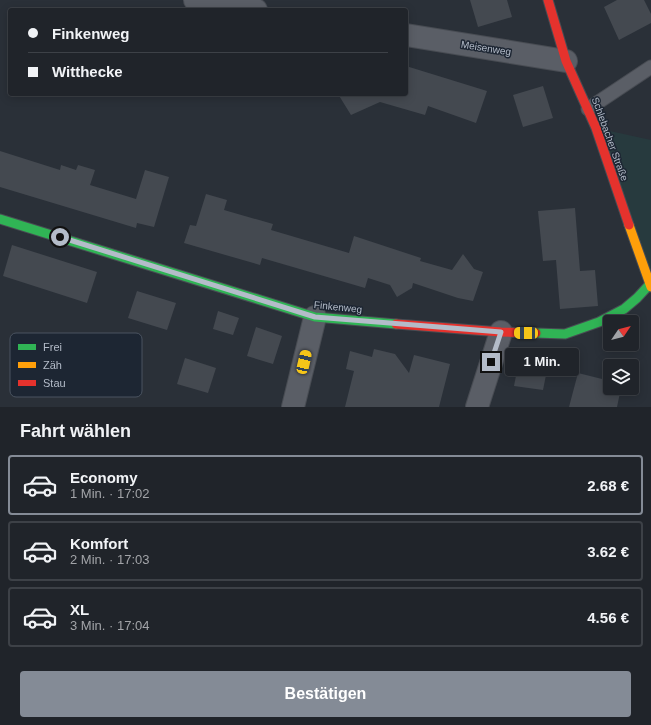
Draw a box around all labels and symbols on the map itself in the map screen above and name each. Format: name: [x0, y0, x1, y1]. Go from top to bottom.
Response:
street label: Meisenweg: [460, 39, 512, 57]
street label: Schlebacher Straße: [590, 96, 630, 183]
route start: [51, 228, 69, 246]
street label: Finkenweg: [313, 299, 363, 315]
north arrow: [603, 315, 639, 351]
car: [514, 327, 538, 339]
legend: [10, 333, 142, 397]
text: Frei: [43, 341, 62, 353]
callout: 1 Min.: [505, 348, 579, 376]
car: [295, 349, 313, 375]
route end: [482, 353, 500, 371]
text: Zäh: [43, 359, 62, 371]
text: Stau: [43, 377, 66, 389]

